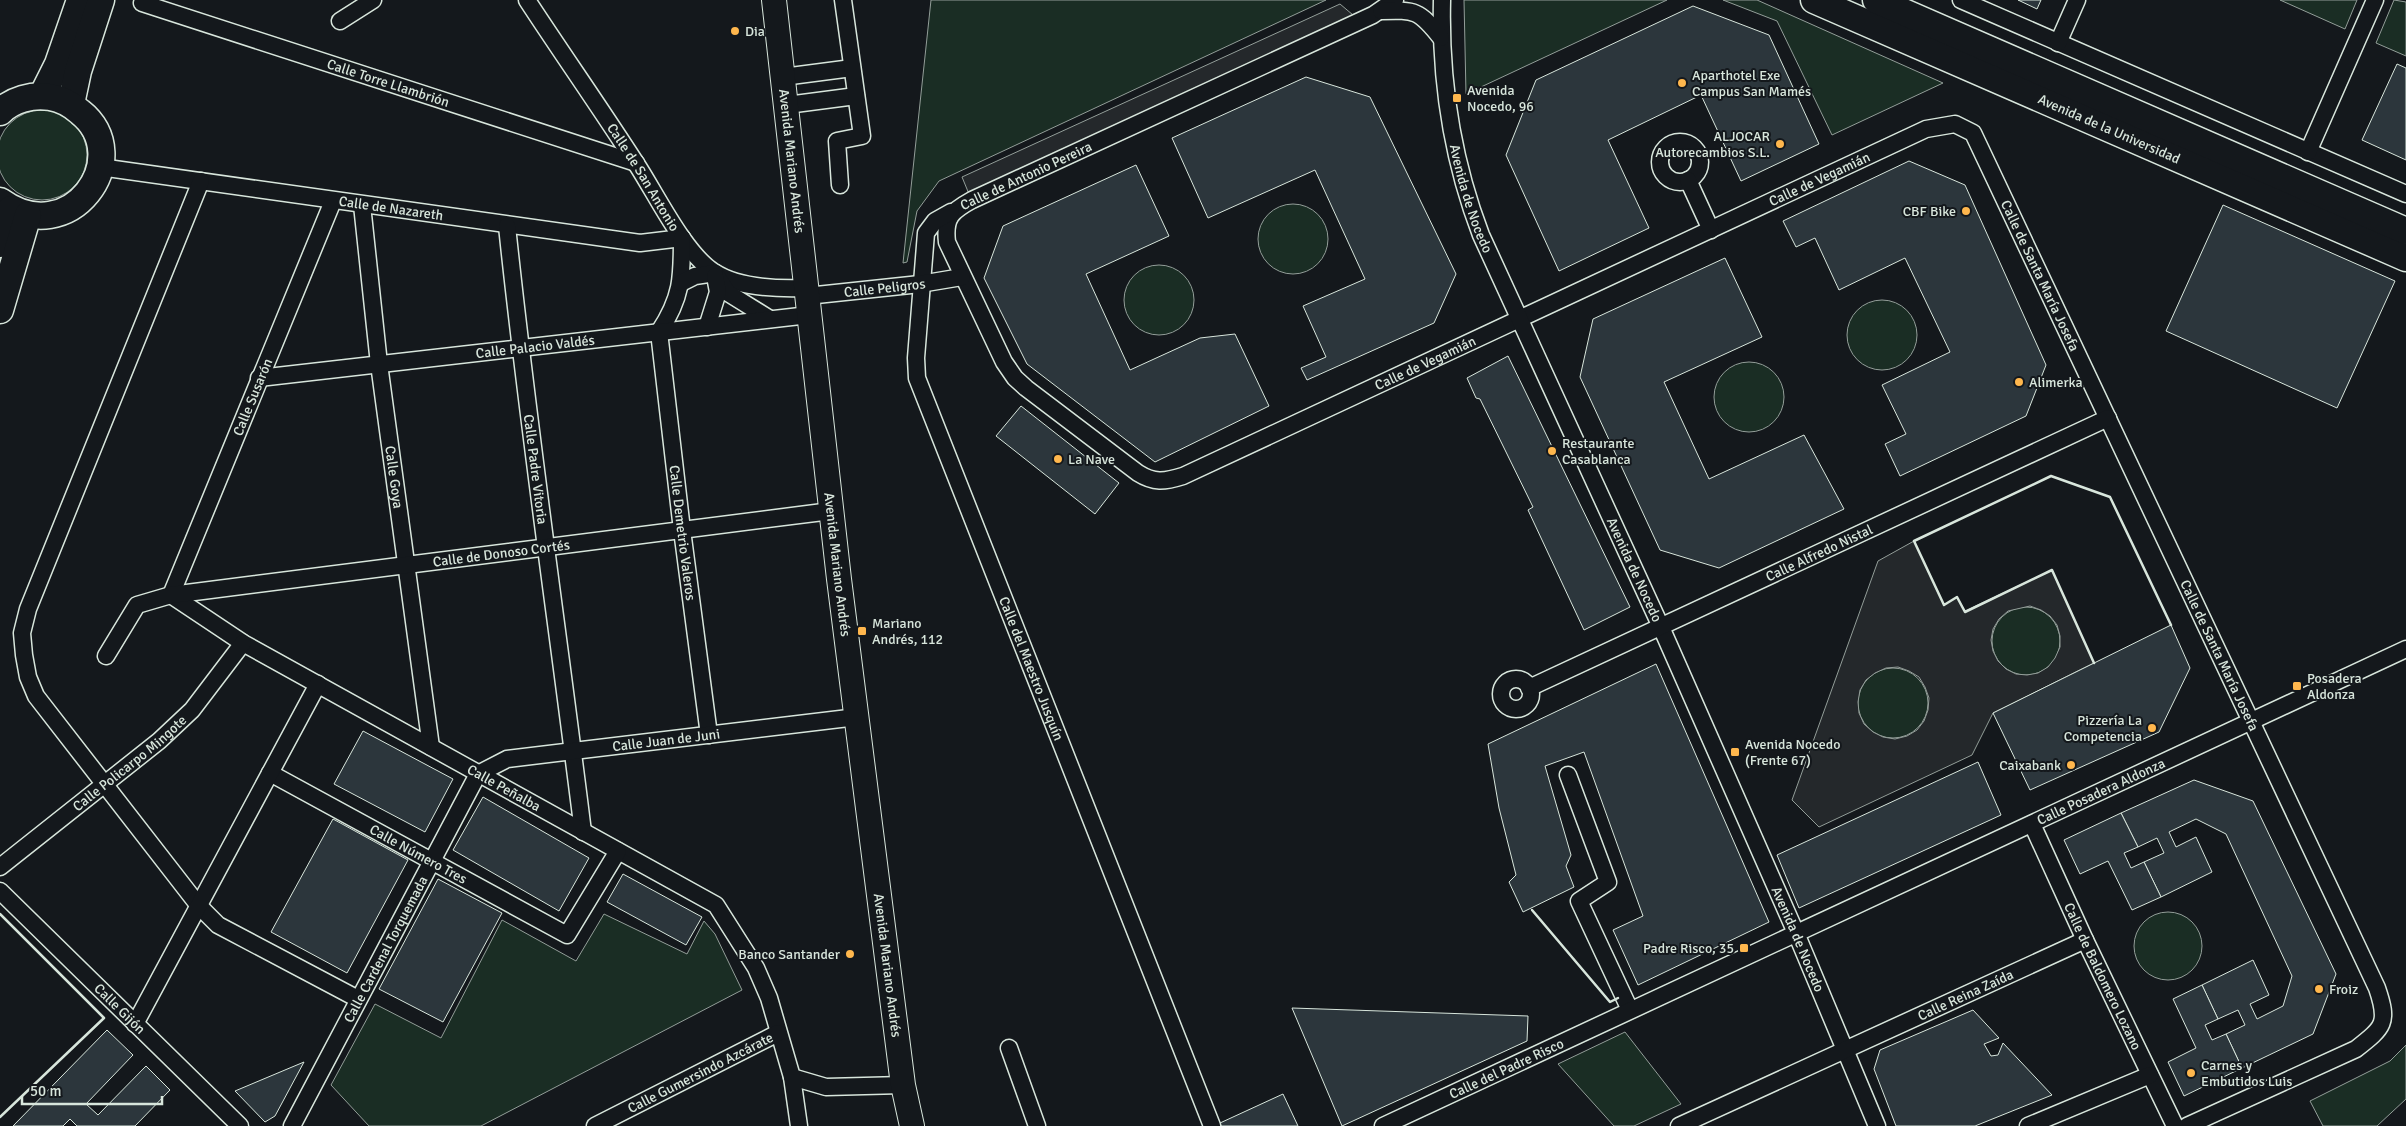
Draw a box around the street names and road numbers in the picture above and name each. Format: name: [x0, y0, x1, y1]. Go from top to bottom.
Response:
street label: Calle Torre Llambrión: [325, 55, 452, 111]
street label: Avenida Mariano Andrés: [776, 88, 809, 234]
street label: Avenida de la Universidad: [2035, 90, 2183, 167]
street label: Calle de San Antonio: [603, 120, 683, 234]
street label: Calle de Antonio Pereira: [957, 138, 1095, 214]
street label: Avenida de Nocedo: [1446, 143, 1497, 256]
street label: Calle de Vegamián: [1766, 148, 1873, 210]
street label: Calle de Nazareth: [338, 192, 445, 224]
street label: Calle de Santa María Josefa: [1997, 197, 2083, 354]
street label: Calle Peligros: [843, 275, 927, 301]
street label: Calle Palacio Valdés: [475, 331, 596, 362]
street label: Calle de Vegamián: [1372, 332, 1478, 394]
street label: Calle Susarón: [229, 356, 276, 438]
street label: Calle Padre Vitoria: [520, 413, 551, 525]
street label: Calle Goya: [382, 445, 407, 509]
street label: Calle Demetrio Valeros: [666, 464, 700, 602]
street label: Avenida Mariano Andrés: [821, 491, 855, 637]
street label: Avenida de Nocedo: [1603, 515, 1666, 625]
street label: Calle Alfredo Nistal: [1763, 521, 1875, 585]
street label: Calle de Donoso Cortés: [432, 536, 571, 570]
street label: Calle de Santa María Josefa: [2177, 577, 2263, 734]
street label: Calle del Maestro Jusquín: [996, 594, 1068, 743]
street label: Calle Policarpo Mingote: [69, 711, 190, 815]
street label: Calle Juan de Juni: [611, 725, 721, 755]
street label: Calle Posadera Aldonza: [2034, 754, 2168, 828]
street label: Calle Peñalba: [464, 760, 544, 815]
street label: Calle Número Tres: [367, 821, 470, 887]
street label: Calle Cardenal Torquemada: [340, 873, 431, 1025]
street label: Avenida de Nocedo: [1768, 884, 1828, 994]
street label: Avenida Mariano Andrés: [870, 892, 905, 1038]
street label: Calle de Baldomero Lozano: [2061, 900, 2145, 1053]
street label: Calle Reina Zaída: [1915, 966, 2016, 1024]
street label: Calle Gijón: [91, 980, 149, 1037]
street label: Calle Gumersindo Azcárate: [625, 1028, 776, 1117]
street label: Calle del Padre Risco: [1446, 1035, 1566, 1103]

